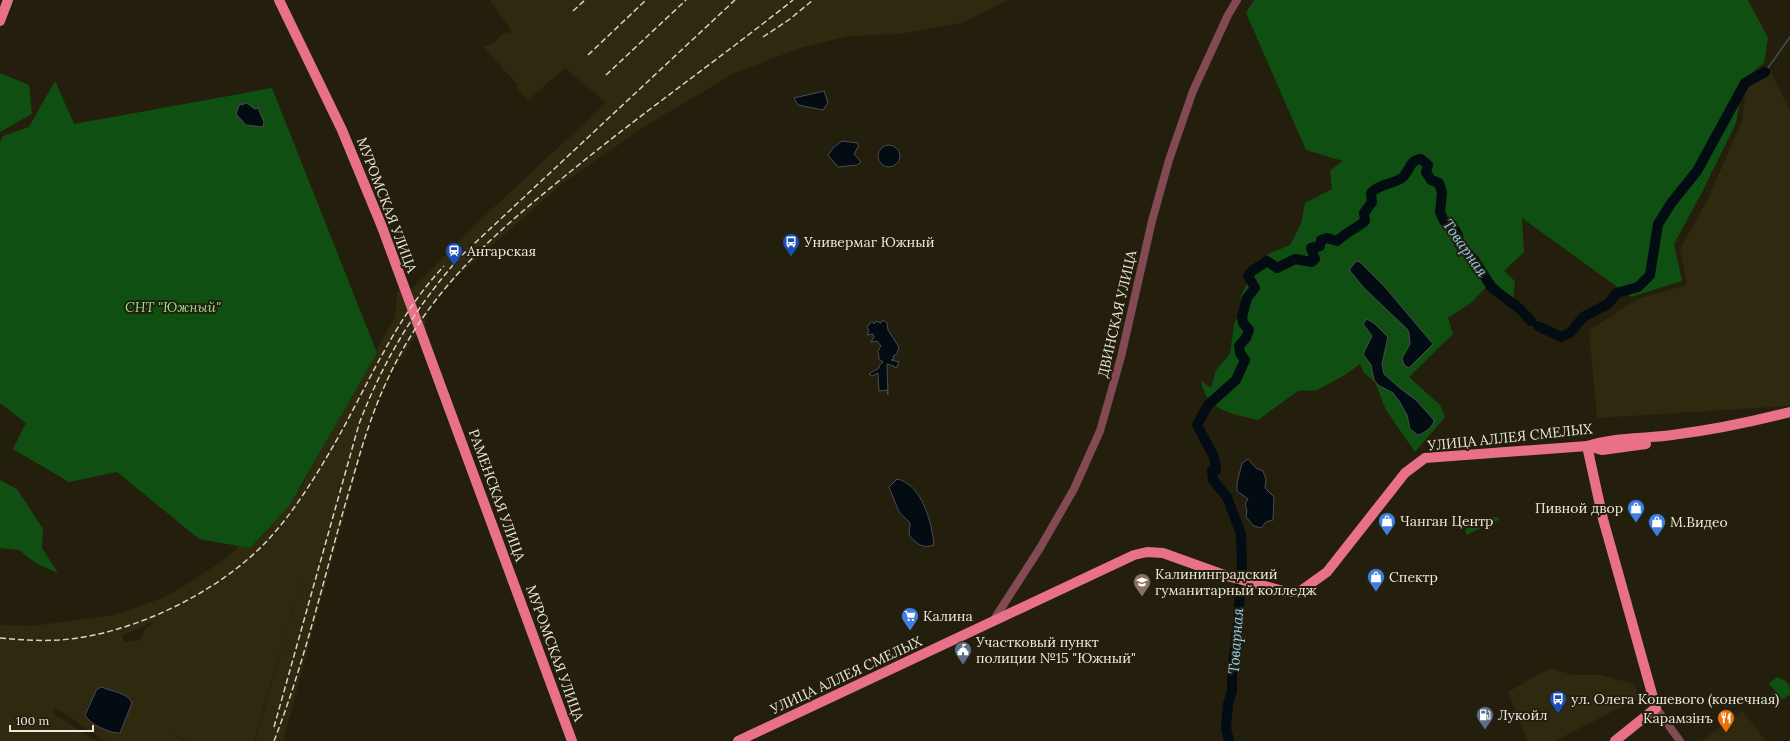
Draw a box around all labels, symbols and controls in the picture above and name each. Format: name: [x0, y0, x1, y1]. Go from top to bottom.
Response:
street label: МУРОМСКАЯ УЛИЦА: [353, 135, 421, 276]
water label: Товарная: [1439, 215, 1492, 281]
bus stop icon: Универмаг Южный: [781, 232, 801, 257]
place label: Универмаг Южный: [803, 233, 935, 251]
station icon: Ангарская: [444, 241, 464, 266]
place label: Ангарская: [466, 242, 536, 260]
street label: ДВИНСКАЯ УЛИЦА: [1094, 248, 1140, 379]
park label: СНТ "Южный": [125, 298, 221, 316]
street label: УЛИЦА АЛЛЕЯ СМЕЛЫХ: [1426, 419, 1594, 455]
street label: РАМЕНСКАЯ УЛИЦА: [465, 426, 529, 564]
shop icon: Пивной двор: [1626, 498, 1646, 523]
place label: Пивной двор: [1535, 499, 1623, 517]
shop icon: Чанган Центр: [1377, 511, 1397, 536]
place label: Чанган Центр: [1400, 512, 1493, 530]
shop icon: M.Видео: [1647, 512, 1667, 537]
place label: M.Видео: [1670, 513, 1728, 531]
place label: Калининградский гуманитарный колледж: [1155, 565, 1317, 599]
shop icon: Спектр: [1366, 567, 1386, 592]
place label: Спектр: [1389, 568, 1438, 586]
school or university icon: Калининградский гуманитарный колледж: [1132, 572, 1152, 597]
street label: МУРОМСКАЯ УЛИЦА: [522, 582, 588, 724]
supermarket icon: Калина: [900, 606, 920, 631]
place label: Калина: [923, 607, 973, 625]
water label: Товарная: [1224, 607, 1247, 675]
street label: УЛИЦА АЛЛЕЯ СМЕЛЫХ: [766, 632, 926, 719]
place label: Участковый пункт полиции №15 "Южный": [975, 633, 1136, 667]
public building icon: Участковый пункт полиции №15 "Южный": [953, 640, 973, 665]
bus stop icon: ул. Олега Кошевого (конечная): [1548, 689, 1568, 714]
place label: ул. Олега Кошевого (конечная): [1571, 690, 1779, 708]
fuel station icon: Лукойл: [1475, 705, 1495, 730]
place label: Лукойл: [1498, 706, 1548, 724]
scale bar: [10, 707, 93, 733]
restaurant icon: Карамзiнъ: [1716, 708, 1736, 733]
place label: Карамзiнъ: [1643, 709, 1713, 727]
text: 100 m: [16, 713, 49, 728]

